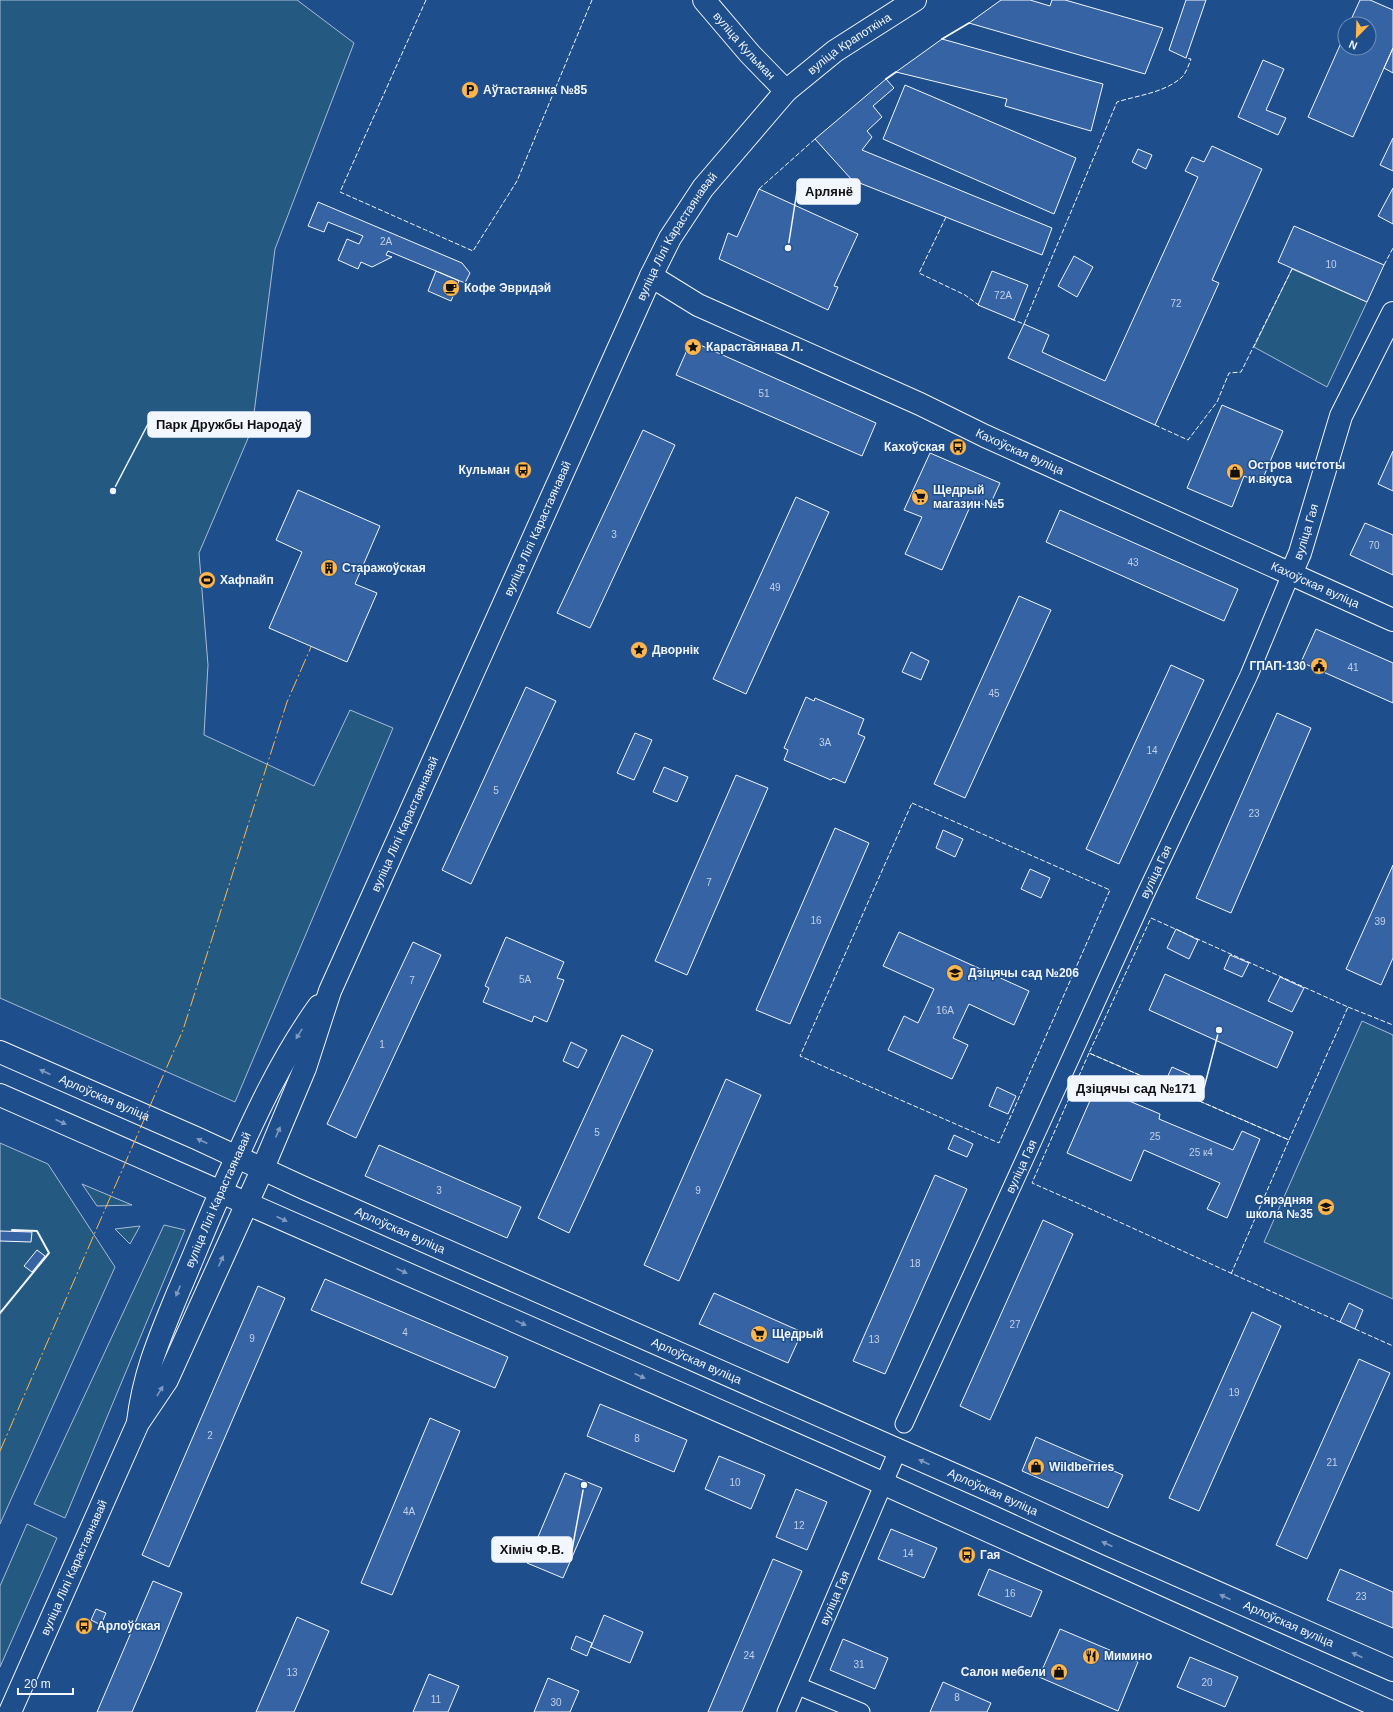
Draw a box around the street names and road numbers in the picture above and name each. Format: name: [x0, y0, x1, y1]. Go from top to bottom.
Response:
street label: вуліца Кульман: [710, 9, 778, 83]
street label: вуліца Крапоткіна: [805, 10, 894, 78]
street label: вуліца Лілі Карастаянавай: [634, 170, 720, 303]
street label: Кахоўская вуліца: [973, 426, 1067, 478]
street label: вуліца Лілі Карастаянавай: [501, 459, 574, 598]
street label: вуліца Гая: [1291, 502, 1321, 562]
street label: Кахоўская вуліца: [1269, 559, 1362, 611]
street label: вуліца Лілі Карастаянавай: [369, 754, 441, 894]
street label: вуліца Гая: [1137, 843, 1175, 901]
street label: Арлоўская вуліца: [57, 1072, 152, 1124]
street label: вуліца Лілі Карастаянавай: [182, 1130, 254, 1270]
street label: вуліца Гая: [1003, 1137, 1040, 1196]
street label: Арлоўская вуліца: [353, 1204, 448, 1256]
street label: Арлоўская вуліца: [649, 1335, 744, 1387]
street label: Арлоўская вуліца: [946, 1466, 1040, 1519]
street label: вуліца Лілі Карастаянавай: [38, 1498, 110, 1637]
street label: вуліца Гая: [817, 1569, 852, 1627]
street label: Арлоўская вуліца: [1241, 1598, 1336, 1650]

